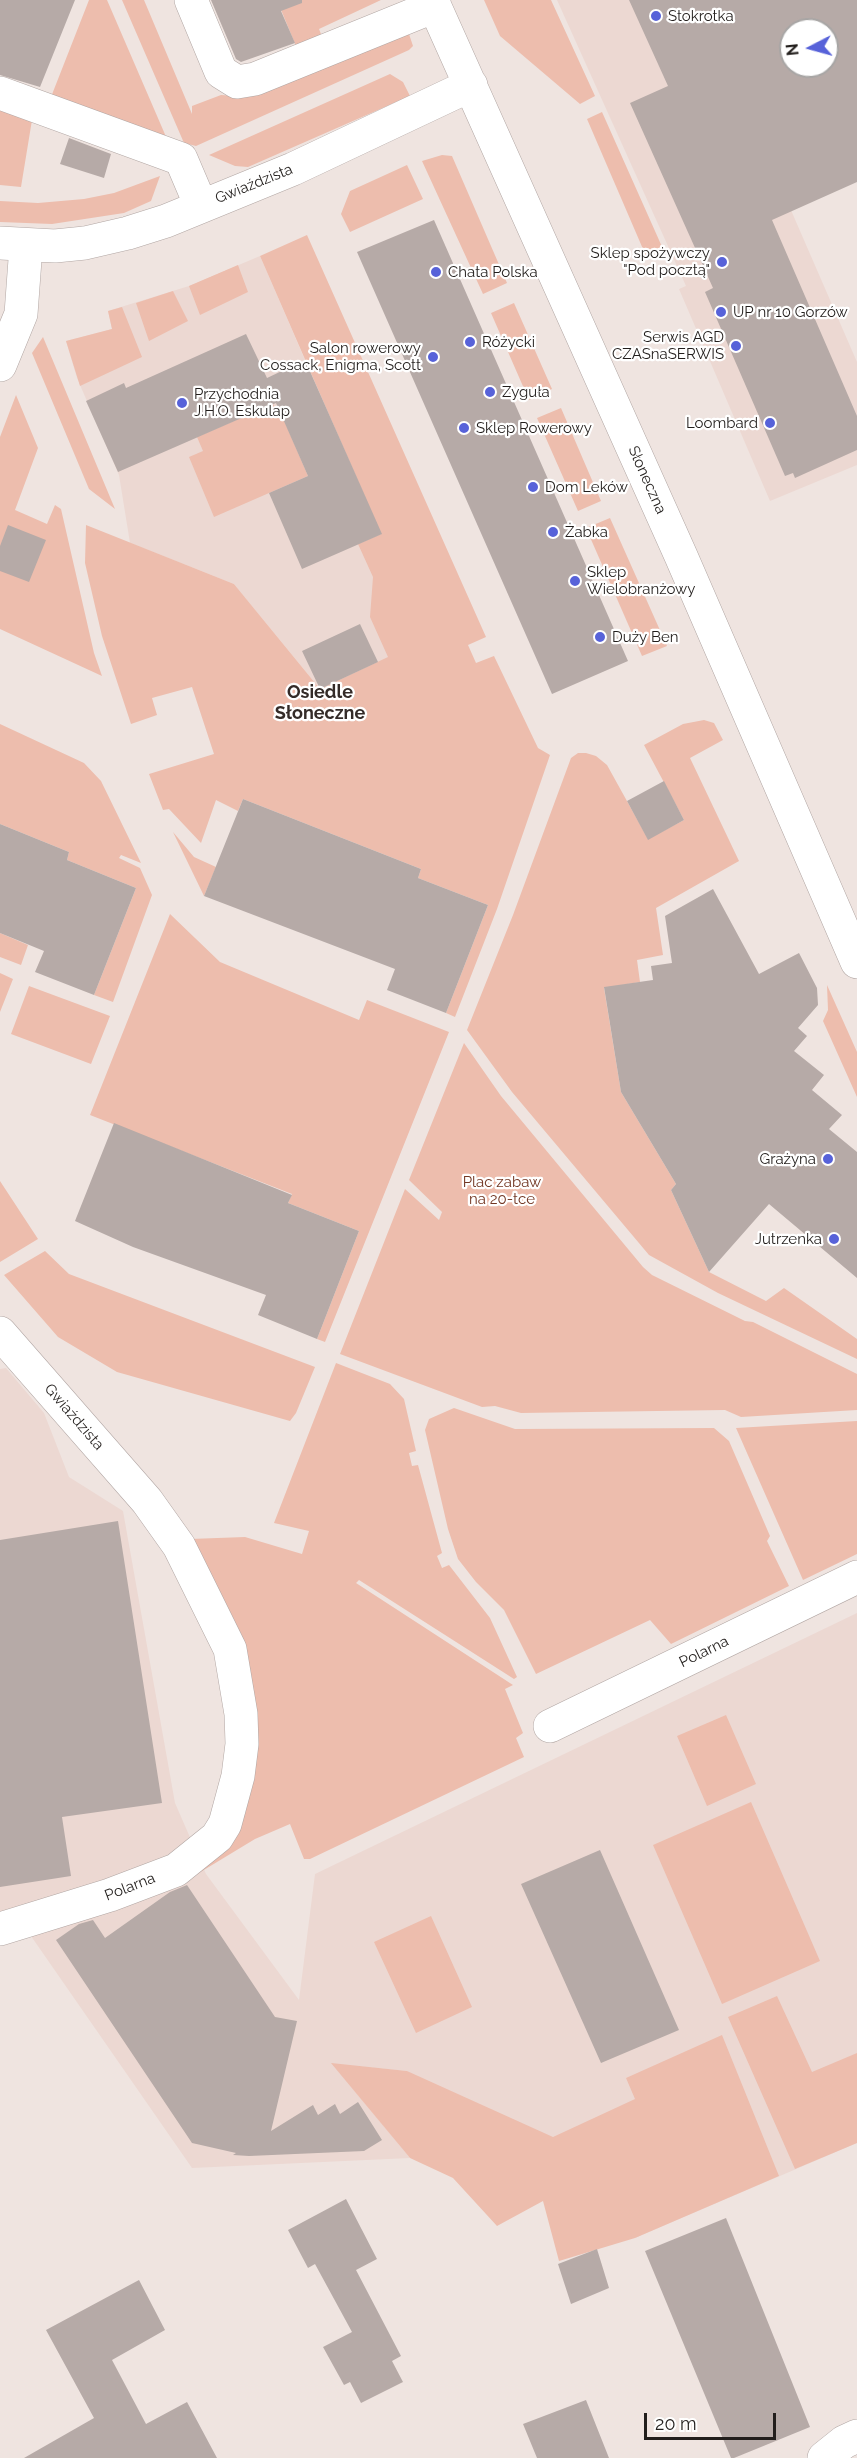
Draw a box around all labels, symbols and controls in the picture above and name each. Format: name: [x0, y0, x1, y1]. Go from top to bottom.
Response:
place label: Stokrotka: [668, 7, 734, 25]
marker: Stokrotka: [649, 9, 663, 23]
north arrow: [779, 18, 839, 78]
text: N: [783, 43, 803, 57]
street label: Gwiaździsta: [213, 160, 295, 208]
place label: Sklep spożywczy "Pod pocztą": [591, 244, 710, 279]
marker: Sklep spożywczy "Pod pocztą": [715, 255, 729, 269]
place label: Chata Polska: [448, 263, 538, 281]
marker: Chata Polska: [429, 265, 443, 279]
place label: UP nr 10 Gorzów: [733, 303, 848, 321]
marker: UP nr 10 Gorzów: [714, 305, 728, 319]
place label: Serwis AGD CZASnaSERWIS: [612, 328, 724, 363]
place label: Różycki: [482, 333, 535, 351]
marker: Różycki: [463, 335, 477, 349]
place label: Salon rowerowy Cossack, Enigma, Scott: [260, 339, 421, 374]
marker: Serwis AGD CZASnaSERWIS: [729, 339, 743, 353]
marker: Salon rowerowy Cossack, Enigma, Scott: [426, 350, 440, 364]
place label: Zyguła: [502, 383, 550, 401]
place label: Przychodnia J.H.O. Eskulap: [194, 385, 290, 420]
marker: Zyguła: [483, 385, 497, 399]
marker: Przychodnia J.H.O. Eskulap: [175, 396, 189, 410]
place label: Loombard: [686, 414, 758, 432]
marker: Loombard: [763, 416, 777, 430]
place label: Sklep Rowerowy: [476, 419, 592, 437]
marker: Sklep Rowerowy: [457, 421, 471, 435]
street label: Słoneczna: [624, 443, 670, 517]
place label: Dom Leków: [545, 478, 628, 496]
marker: Dom Leków: [526, 480, 540, 494]
place label: Żabka: [565, 523, 608, 541]
marker: Żabka: [546, 525, 560, 539]
place label: Sklep Wielobranżowy: [587, 563, 695, 598]
marker: Sklep Wielobranżowy: [568, 574, 582, 588]
place label: Duży Ben: [612, 628, 679, 646]
marker: Duży Ben: [593, 630, 607, 644]
district label: Osiedle Słoneczne: [275, 682, 365, 724]
place label: Grażyna: [759, 1150, 816, 1168]
marker: Grażyna: [821, 1152, 835, 1166]
park label: Plac zabaw na 20-tce: [463, 1173, 541, 1208]
place label: Jutrzenka: [755, 1230, 822, 1248]
marker: Jutrzenka: [827, 1232, 841, 1246]
street label: Gwiaździsta: [40, 1380, 108, 1454]
street label: Polarna: [676, 1632, 732, 1672]
street label: Polarna: [102, 1869, 158, 1905]
scale bar: [647, 2401, 779, 2439]
text: 20 m: [655, 2413, 697, 2434]

